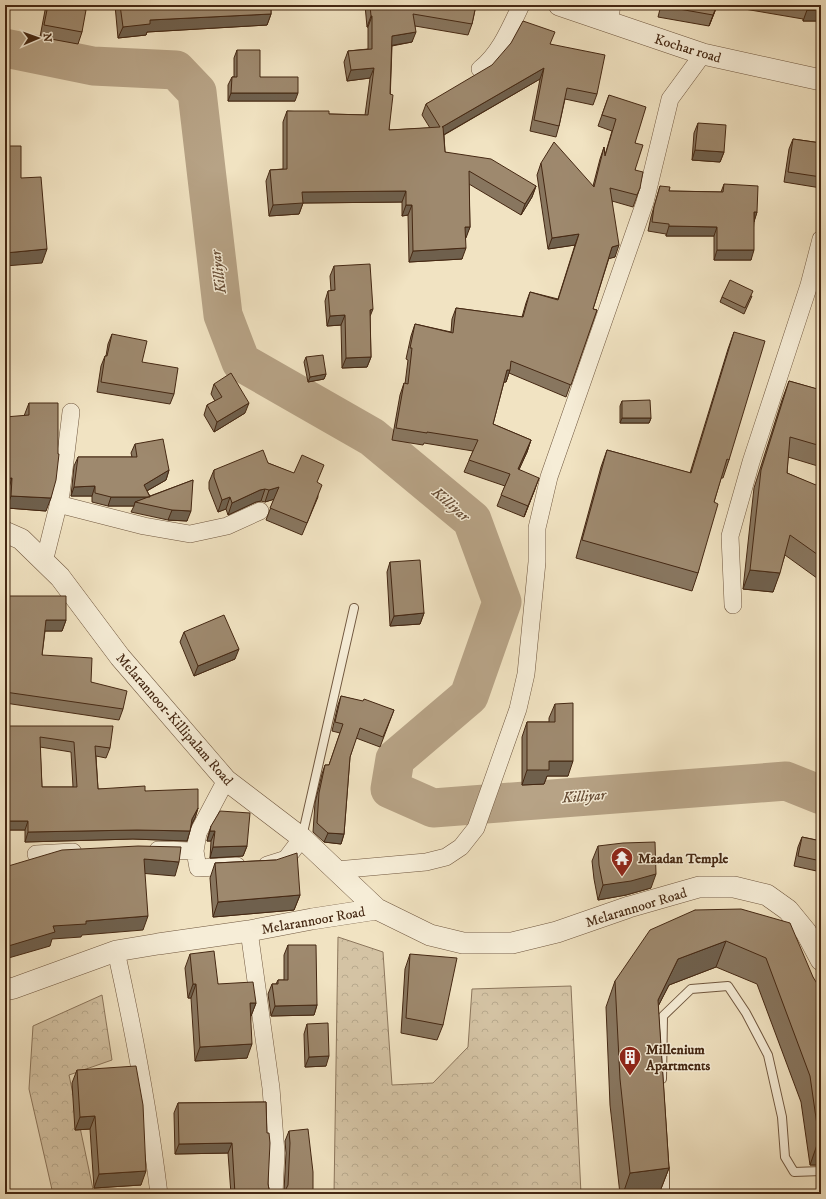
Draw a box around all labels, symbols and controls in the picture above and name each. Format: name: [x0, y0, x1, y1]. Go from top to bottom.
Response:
north arrow: [18, 18, 58, 58]
street label: Kochar road: [652, 30, 723, 68]
text: N: [40, 33, 54, 42]
water label: Killiyar: [206, 247, 231, 296]
water label: Killiyar: [427, 482, 475, 527]
street label: Melarannoor-Killipalam Road: [112, 650, 237, 790]
water label: Killiyar: [561, 785, 608, 808]
temple icon: Maadan Temple: [609, 845, 635, 878]
place label: Maadan Temple: [638, 850, 729, 868]
street label: Melarannoor Road: [583, 884, 689, 932]
street label: Melarannoor Road: [260, 903, 366, 939]
place label: Millenium Apartments: [645, 1041, 711, 1075]
building icon: Millenium Apartments: [617, 1044, 643, 1077]

